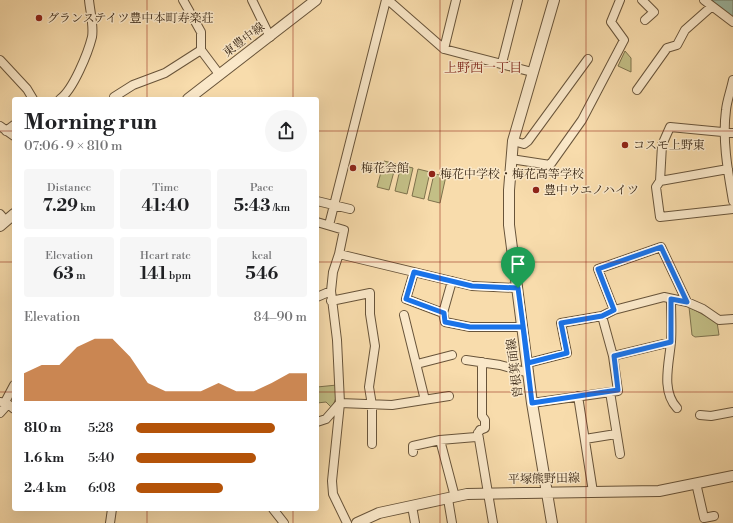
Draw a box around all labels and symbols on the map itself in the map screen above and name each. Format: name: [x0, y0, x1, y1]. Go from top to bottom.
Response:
place label: グランステイツ豊中本町寿楽荘: [47, 11, 214, 26]
marker: グランステイツ豊中本町寿楽荘: [34, 13, 44, 23]
street label: 東豊中線: [220, 20, 268, 60]
district label: 上野西一丁目: [444, 60, 522, 76]
place label: コスモ上野東: [633, 138, 705, 153]
marker: コスモ上野東: [620, 140, 630, 150]
place label: 梅花会館: [361, 161, 409, 176]
marker: 梅花会館: [348, 163, 358, 173]
place label: 梅花中学校・梅花高等学校: [440, 167, 584, 182]
marker: 梅花中学校・梅花高等学校: [427, 169, 437, 179]
place label: 豊中ウエノハイツ: [544, 183, 639, 198]
marker: 豊中ウエノハイツ: [531, 185, 541, 195]
pin: [501, 247, 535, 288]
street label: 曽根箕面線: [504, 337, 526, 399]
street label: 平塚熊野田線: [508, 471, 580, 487]

